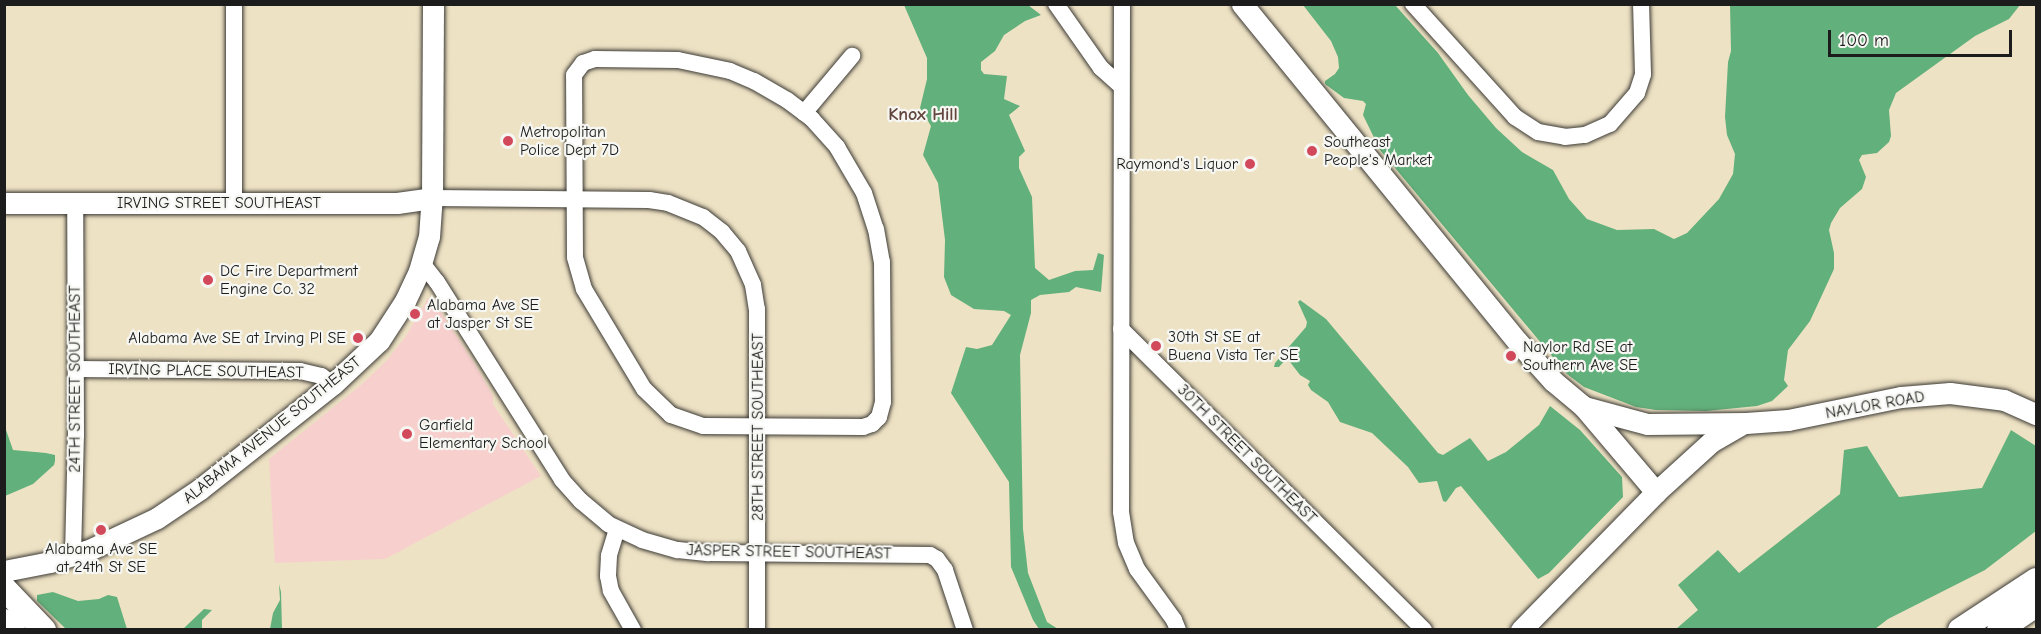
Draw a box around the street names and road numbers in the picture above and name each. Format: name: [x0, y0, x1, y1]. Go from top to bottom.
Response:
street label: IRVING STREET SOUTHEAST: [117, 193, 321, 213]
street label: 24TH STREET SOUTHEAST: [65, 285, 85, 473]
street label: 28TH STREET SOUTHEAST: [748, 333, 768, 521]
street label: ALABAMA AVENUE SOUTHEAST: [179, 352, 365, 508]
street label: IRVING PLACE SOUTHEAST: [108, 360, 304, 382]
street label: 30TH STREET SOUTHEAST: [1173, 380, 1321, 528]
street label: NAYLOR ROAD: [1824, 387, 1926, 423]
street label: JASPER STREET SOUTHEAST: [686, 541, 892, 563]

